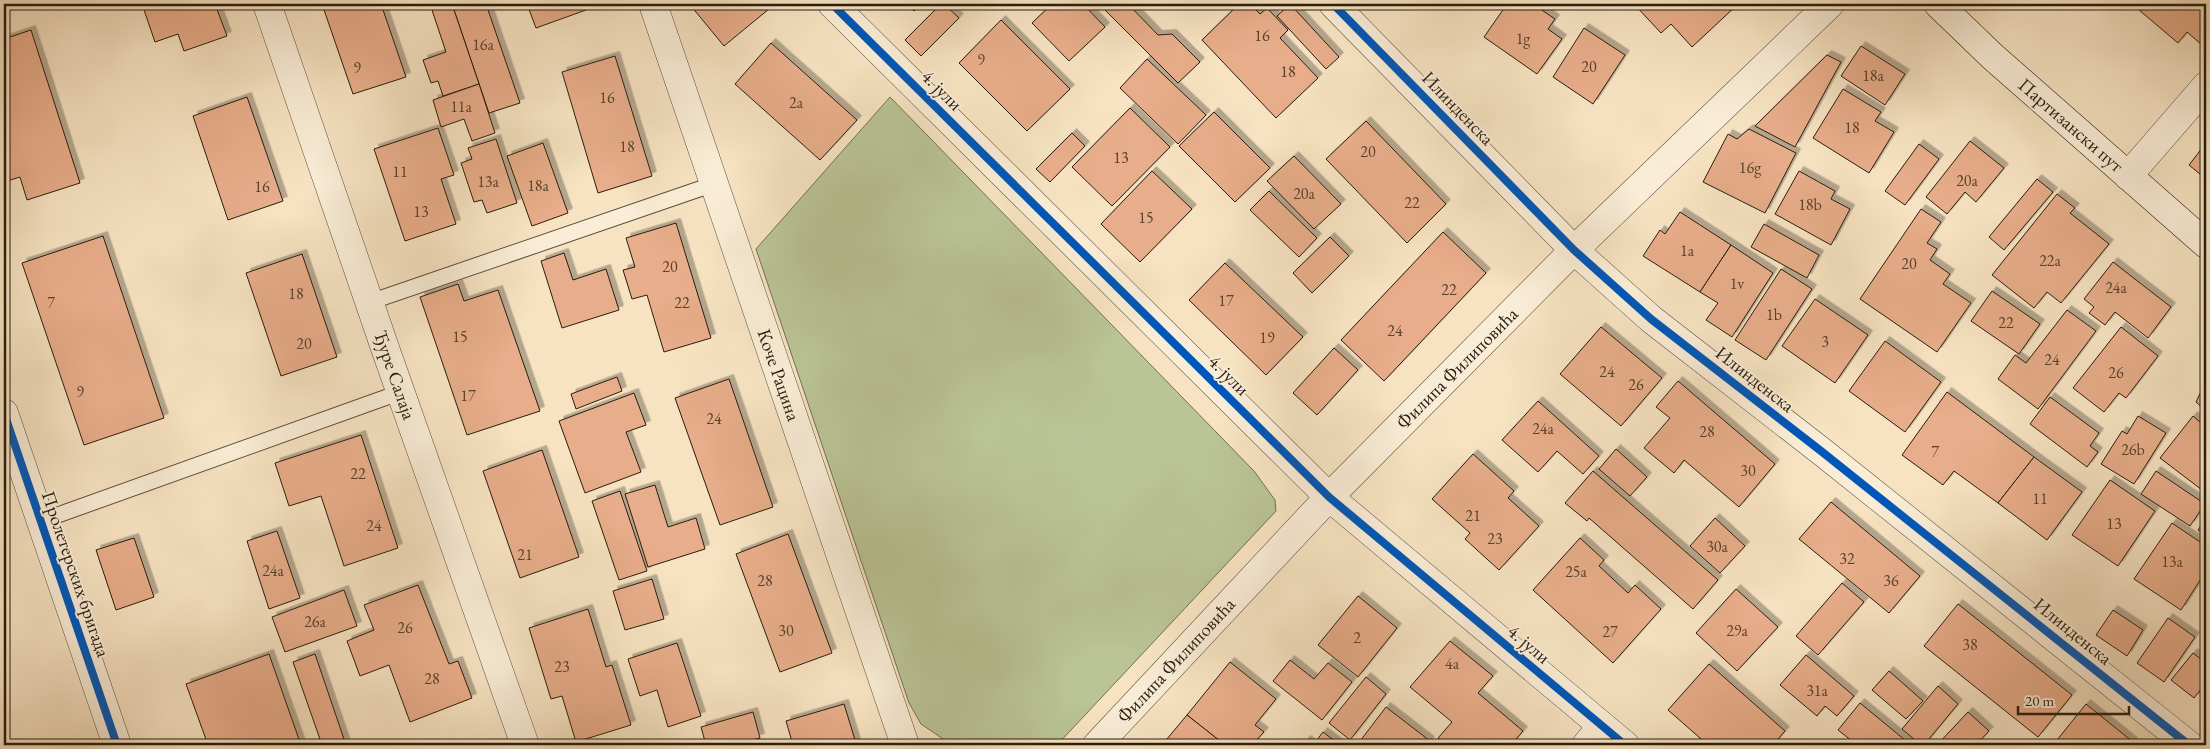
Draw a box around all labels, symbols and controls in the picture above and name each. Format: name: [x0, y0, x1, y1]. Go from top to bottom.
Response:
house number: 16: [1254, 25, 1270, 46]
house number: 1g: [1516, 28, 1531, 49]
house number: 16a: [472, 34, 494, 55]
house number: 9: [977, 49, 985, 70]
house number: 20: [1581, 56, 1597, 77]
house number: 9: [353, 57, 361, 78]
house number: 18: [1280, 61, 1296, 82]
street label: 4. јули: [916, 64, 968, 116]
street label: Илинденска: [1416, 65, 1500, 151]
house number: 18a: [1862, 65, 1884, 86]
street label: Партизански пут: [2013, 72, 2129, 178]
house number: 16: [599, 87, 615, 108]
house number: 2a: [789, 92, 804, 113]
house number: 11a: [450, 96, 472, 117]
house number: 18: [1844, 117, 1860, 138]
house number: 18: [619, 136, 635, 157]
house number: 20: [1360, 141, 1376, 162]
house number: 13: [1113, 147, 1129, 168]
house number: 16g: [1739, 157, 1762, 178]
house number: 11: [392, 161, 408, 182]
house number: 20a: [1956, 170, 1978, 191]
house number: 13a: [477, 171, 499, 192]
house number: 18a: [527, 175, 549, 196]
house number: 16: [254, 176, 270, 197]
house number: 20a: [1293, 183, 1315, 204]
house number: 22: [1404, 192, 1420, 213]
house number: 18b: [1798, 194, 1822, 215]
house number: 13: [413, 201, 429, 222]
house number: 15: [1138, 207, 1154, 228]
house number: 1a: [1680, 240, 1695, 261]
house number: 22a: [2039, 250, 2061, 271]
house number: 20: [1901, 253, 1917, 274]
house number: 20: [662, 256, 678, 277]
house number: 1v: [1730, 273, 1745, 294]
house number: 24a: [2105, 277, 2127, 298]
house number: 22: [1441, 279, 1457, 300]
house number: 18: [288, 283, 304, 304]
house number: 17: [1218, 290, 1234, 311]
house number: 7: [47, 292, 55, 313]
house number: 22: [674, 292, 690, 313]
street label: Филипа Филиповића: [1391, 301, 1524, 434]
house number: 1b: [1766, 304, 1782, 325]
house number: 22: [1998, 312, 2014, 333]
house number: 24: [1387, 320, 1403, 341]
house number: 15: [452, 326, 468, 347]
street label: Коче Рацина: [752, 326, 807, 425]
street label: Ђуре Салаја: [368, 327, 422, 423]
house number: 19: [1259, 327, 1275, 348]
house number: 3: [1821, 331, 1829, 352]
house number: 20: [296, 333, 312, 354]
street label: Илинденска: [1710, 340, 1800, 418]
street label: 4. јули: [1203, 349, 1255, 401]
house number: 24: [2044, 349, 2060, 370]
house number: 24: [1599, 361, 1615, 382]
house number: 26: [2108, 362, 2124, 383]
house number: 26: [1628, 374, 1644, 395]
house number: 9: [76, 381, 84, 402]
house number: 17: [460, 385, 476, 406]
house number: 24: [706, 408, 722, 429]
house number: 24a: [1532, 418, 1554, 439]
house number: 28: [1699, 421, 1715, 442]
house number: 26b: [2121, 439, 2145, 460]
house number: 7: [1931, 441, 1939, 462]
house number: 30: [1740, 460, 1756, 481]
house number: 22: [350, 463, 366, 484]
street label: Пролетерских бригада: [36, 488, 116, 661]
house number: 11: [2032, 488, 2048, 509]
house number: 21: [1465, 505, 1481, 526]
house number: 13: [2106, 513, 2122, 534]
house number: 24: [366, 515, 382, 536]
house number: 23: [1487, 528, 1503, 549]
house number: 30a: [1706, 536, 1728, 557]
house number: 21: [517, 544, 533, 565]
house number: 32: [1839, 548, 1855, 569]
house number: 13a: [2161, 551, 2183, 572]
house number: 24a: [262, 560, 284, 581]
house number: 25a: [1565, 561, 1587, 582]
house number: 28: [757, 570, 773, 591]
house number: 36: [1883, 570, 1899, 591]
street label: Филипа Филиповића: [1111, 592, 1241, 728]
street label: Илинденска: [2029, 592, 2118, 671]
house number: 26a: [304, 611, 326, 632]
house number: 26: [397, 617, 413, 638]
street label: 4. јули: [1502, 619, 1556, 669]
house number: 30: [778, 620, 794, 641]
house number: 29a: [1726, 620, 1748, 641]
house number: 27: [1602, 621, 1618, 642]
house number: 2: [1353, 627, 1361, 648]
house number: 38: [1962, 634, 1978, 655]
house number: 4a: [1445, 653, 1460, 674]
house number: 23: [554, 656, 570, 677]
house number: 28: [424, 668, 440, 689]
house number: 31a: [1806, 680, 1828, 701]
scale bar: [2018, 684, 2129, 716]
text: 20 m: [2025, 691, 2054, 710]

